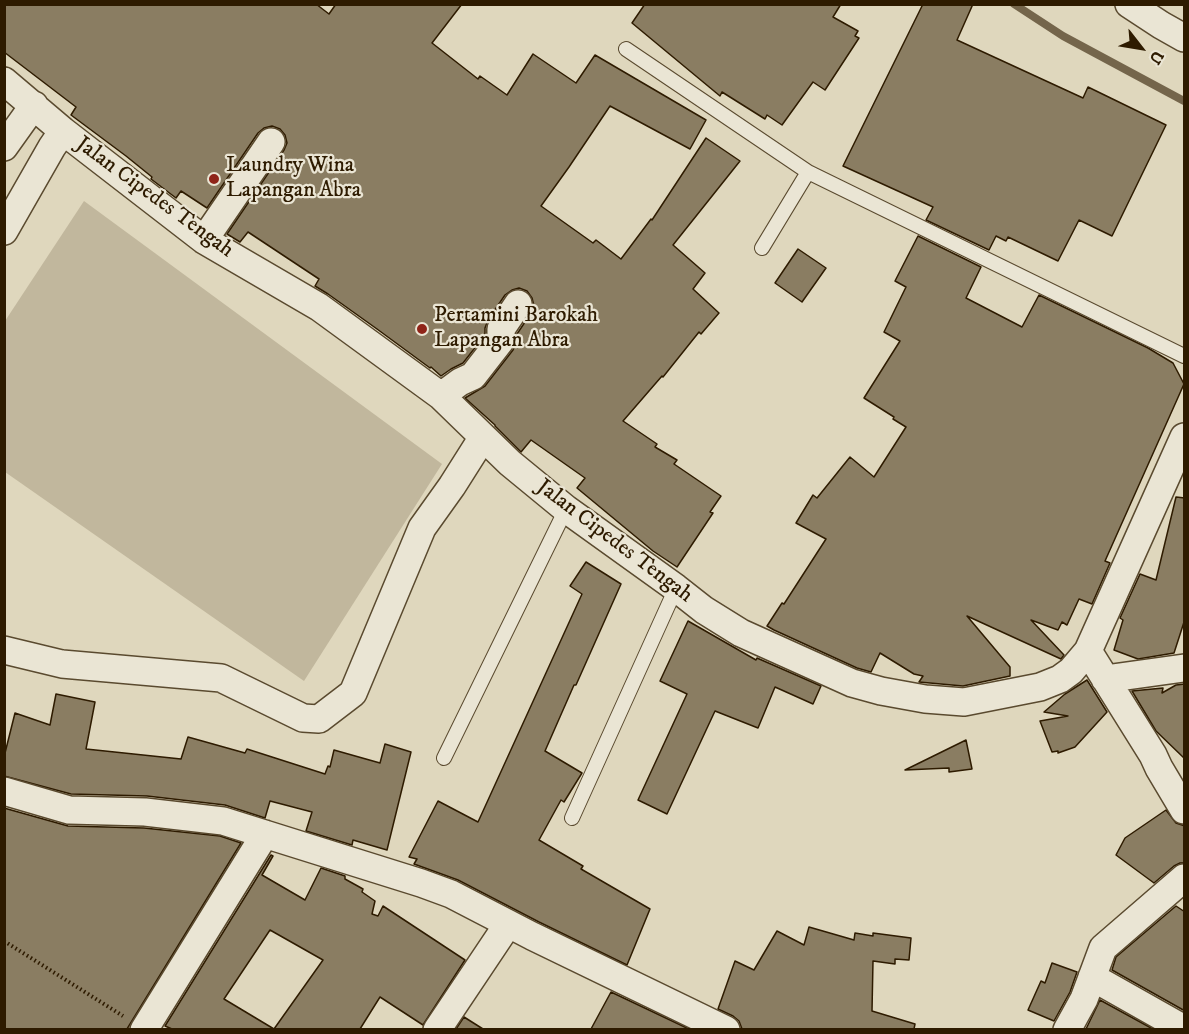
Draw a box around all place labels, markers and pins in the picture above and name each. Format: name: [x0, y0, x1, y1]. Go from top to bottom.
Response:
place label: Laundry Wina Lapangan Abra: [226, 153, 361, 204]
marker: Laundry Wina Lapangan Abra: [207, 172, 221, 186]
place label: Pertamini Barokah Lapangan Abra: [434, 303, 598, 354]
marker: Pertamini Barokah Lapangan Abra: [415, 322, 429, 336]

